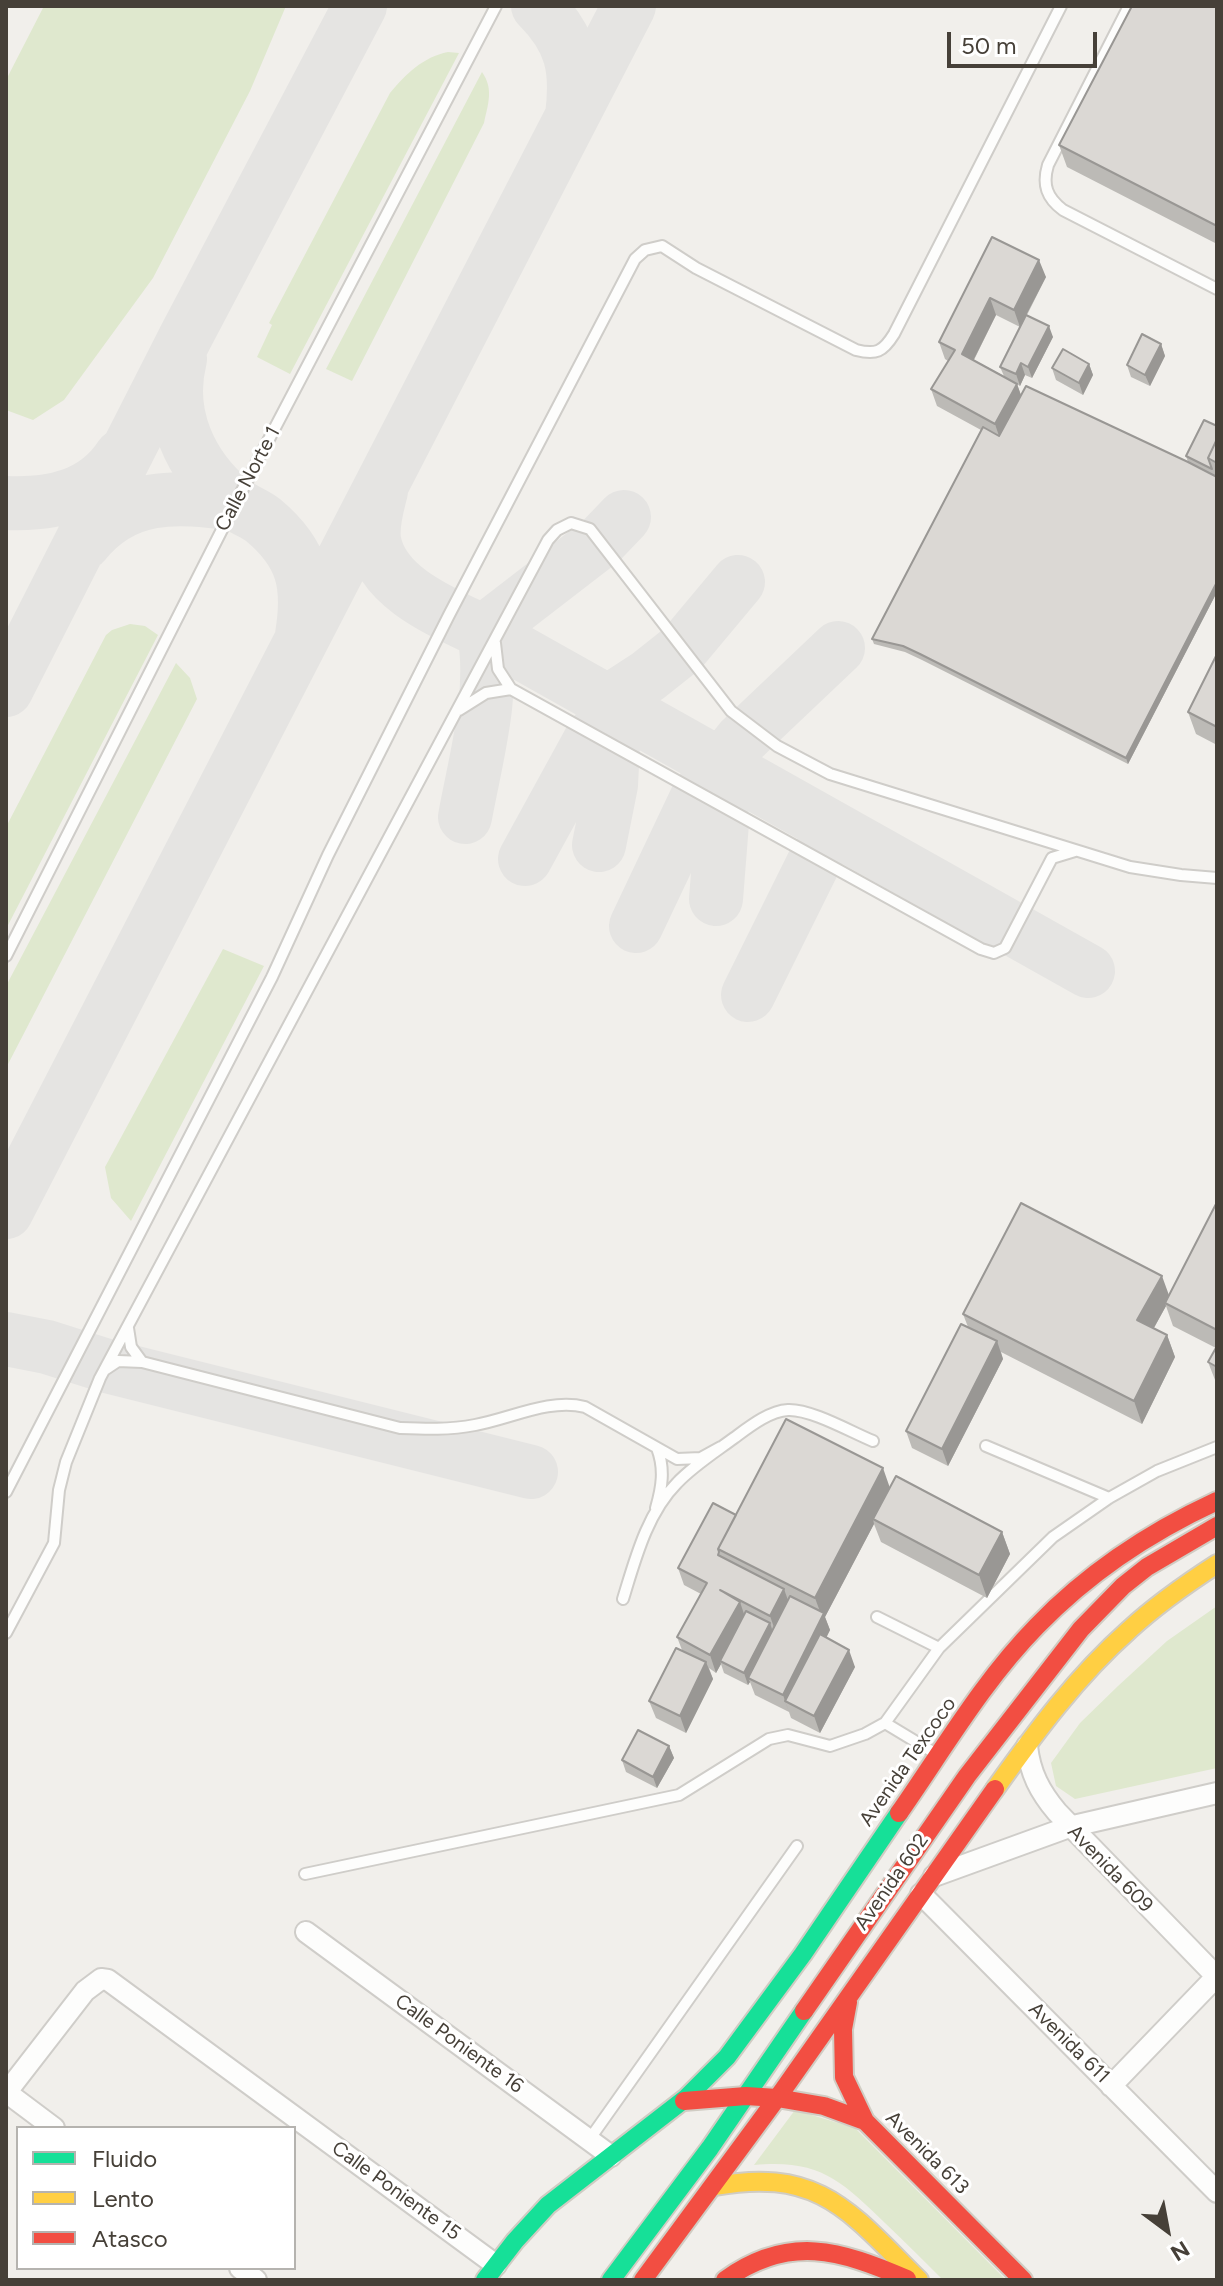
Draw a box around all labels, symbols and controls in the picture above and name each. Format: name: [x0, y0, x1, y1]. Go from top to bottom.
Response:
scale bar: [951, 16, 1101, 66]
text: 50 m: [961, 31, 1017, 60]
street label: Calle Norte 1: [210, 423, 286, 535]
street label: Avenida Texcoco: [855, 1693, 961, 1831]
street label: Avenida 609: [1062, 1820, 1158, 1918]
street label: Avenida 602: [850, 1829, 934, 1935]
street label: Calle Poniente 16: [390, 1989, 528, 2099]
street label: Avenida 611: [1023, 1997, 1115, 2089]
street label: Avenida 613: [881, 2107, 973, 2199]
legend: [16, 2126, 296, 2270]
street label: Calle Poniente 15: [327, 2136, 465, 2246]
text: Fluido: [92, 2144, 157, 2173]
text: Lento: [92, 2184, 154, 2213]
north arrow: [1127, 2190, 1207, 2270]
text: Atasco: [92, 2224, 168, 2253]
text: N: [1166, 2235, 1194, 2267]

